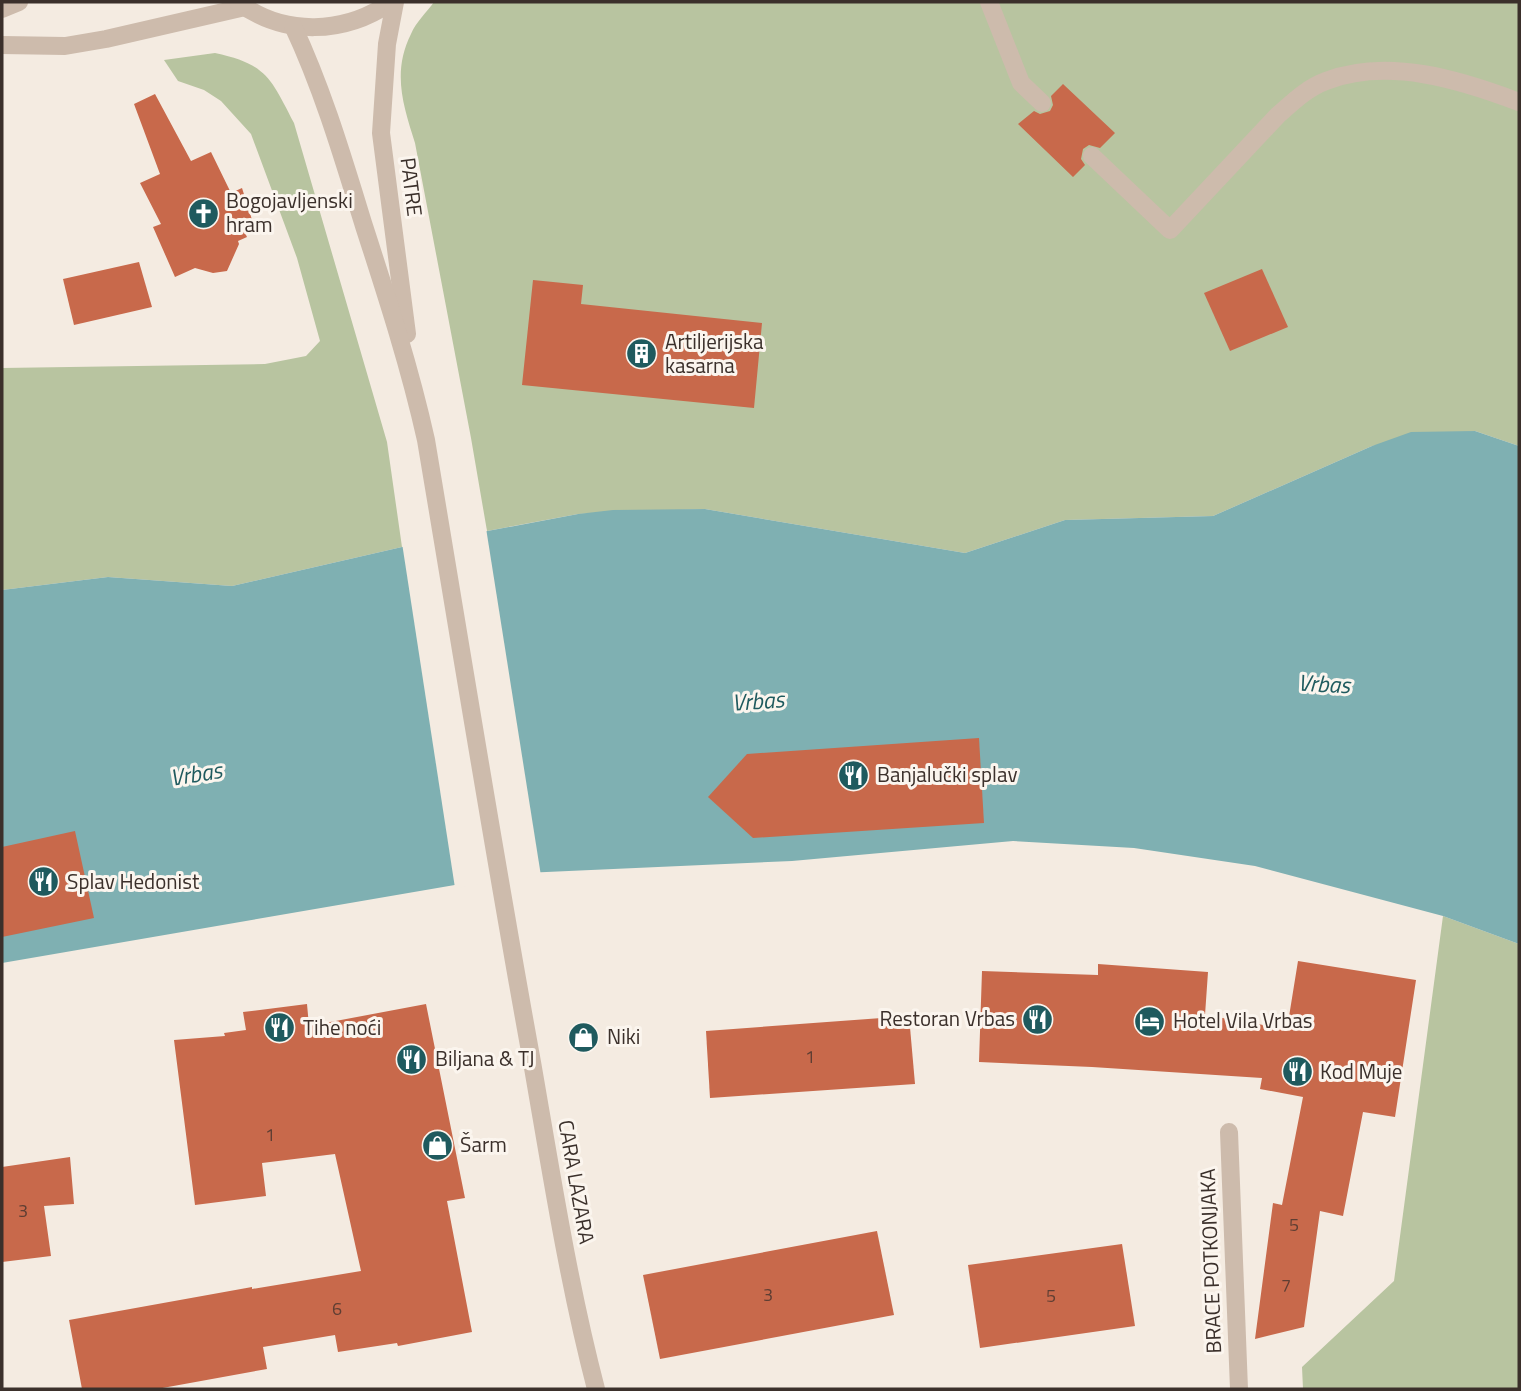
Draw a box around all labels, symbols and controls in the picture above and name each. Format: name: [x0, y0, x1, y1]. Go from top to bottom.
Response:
street label: PATRE: [393, 156, 431, 218]
place label: Bogojavljenski hram: [226, 184, 353, 240]
church icon: Bogojavljenski hram: [186, 196, 220, 230]
place label: Artiljerijska kasarna: [665, 325, 764, 381]
building icon: Artiljerijska kasarna: [625, 337, 659, 371]
water label: Vrbas: [1297, 665, 1353, 702]
water label: Vrbas: [731, 681, 787, 720]
water label: Vrbas: [167, 752, 227, 795]
restaurant icon: Banjalučki splav: [837, 758, 871, 792]
place label: Banjalučki splav: [877, 758, 1018, 790]
restaurant icon: Splav Hedonist: [27, 865, 61, 899]
place label: Splav Hedonist: [67, 865, 200, 897]
place label: Restoran Vrbas: [879, 1002, 1015, 1034]
restaurant icon: Restoran Vrbas: [1021, 1002, 1055, 1036]
hotel icon: Hotel Vila Vrbas: [1133, 1004, 1167, 1038]
place label: Hotel Vila Vrbas: [1173, 1004, 1313, 1036]
restaurant icon: Tihe noći: [263, 1011, 297, 1045]
place label: Tihe noći: [303, 1011, 381, 1043]
shop icon: Niki: [567, 1020, 601, 1054]
place label: Niki: [607, 1020, 640, 1052]
restaurant icon: Biljana & TJ: [395, 1042, 429, 1076]
place label: Biljana & TJ: [435, 1042, 535, 1074]
house number: 1: [805, 1043, 815, 1070]
restaurant icon: Kod Muje: [1280, 1055, 1314, 1089]
place label: Kod Muje: [1320, 1055, 1402, 1087]
street label: CARA LAZARA: [550, 1117, 604, 1247]
house number: 1: [265, 1121, 275, 1148]
shop icon: Šarm: [420, 1128, 454, 1162]
place label: Šarm: [460, 1128, 507, 1160]
street label: BRACE POTKONJAKA: [1191, 1167, 1229, 1354]
house number: 3: [18, 1197, 28, 1224]
house number: 5: [1289, 1211, 1299, 1238]
house number: 7: [1281, 1272, 1291, 1299]
house number: 3: [763, 1281, 773, 1308]
house number: 5: [1046, 1282, 1056, 1309]
house number: 6: [332, 1295, 342, 1322]

